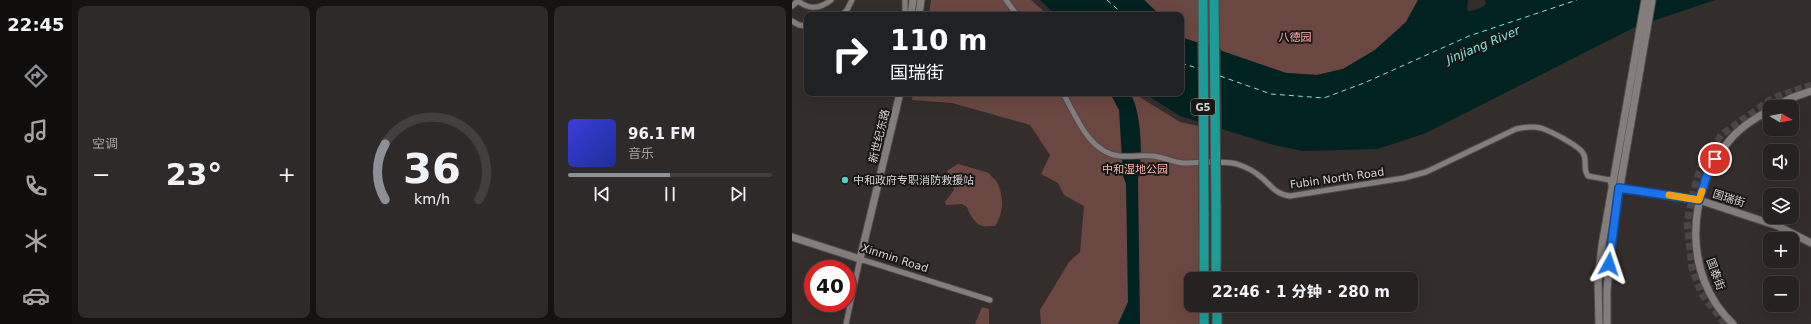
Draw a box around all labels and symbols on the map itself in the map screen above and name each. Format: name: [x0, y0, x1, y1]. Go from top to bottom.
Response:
water label: Jinjiang River: [1442, 23, 1523, 68]
park label: 八德园: [1279, 31, 1312, 44]
road number: G5: [1191, 99, 1215, 115]
north arrow: [1763, 100, 1799, 136]
street label: 新世纪东路: [867, 108, 892, 164]
pin: [1698, 142, 1732, 176]
park label: 中和湿地公园: [1102, 163, 1168, 176]
street label: Fubin North Road: [1289, 165, 1385, 192]
place label: 中和政府专职消防救援站: [853, 174, 974, 187]
marker: 中和政府专职消防救援站: [840, 175, 850, 185]
street label: 国瑞街: [1711, 187, 1747, 210]
street label: Xinmin Road: [860, 242, 930, 275]
position arrow: [1588, 243, 1630, 285]
street label: 国泰街: [1704, 256, 1727, 292]
speed limit sign: 40: [804, 260, 856, 312]

